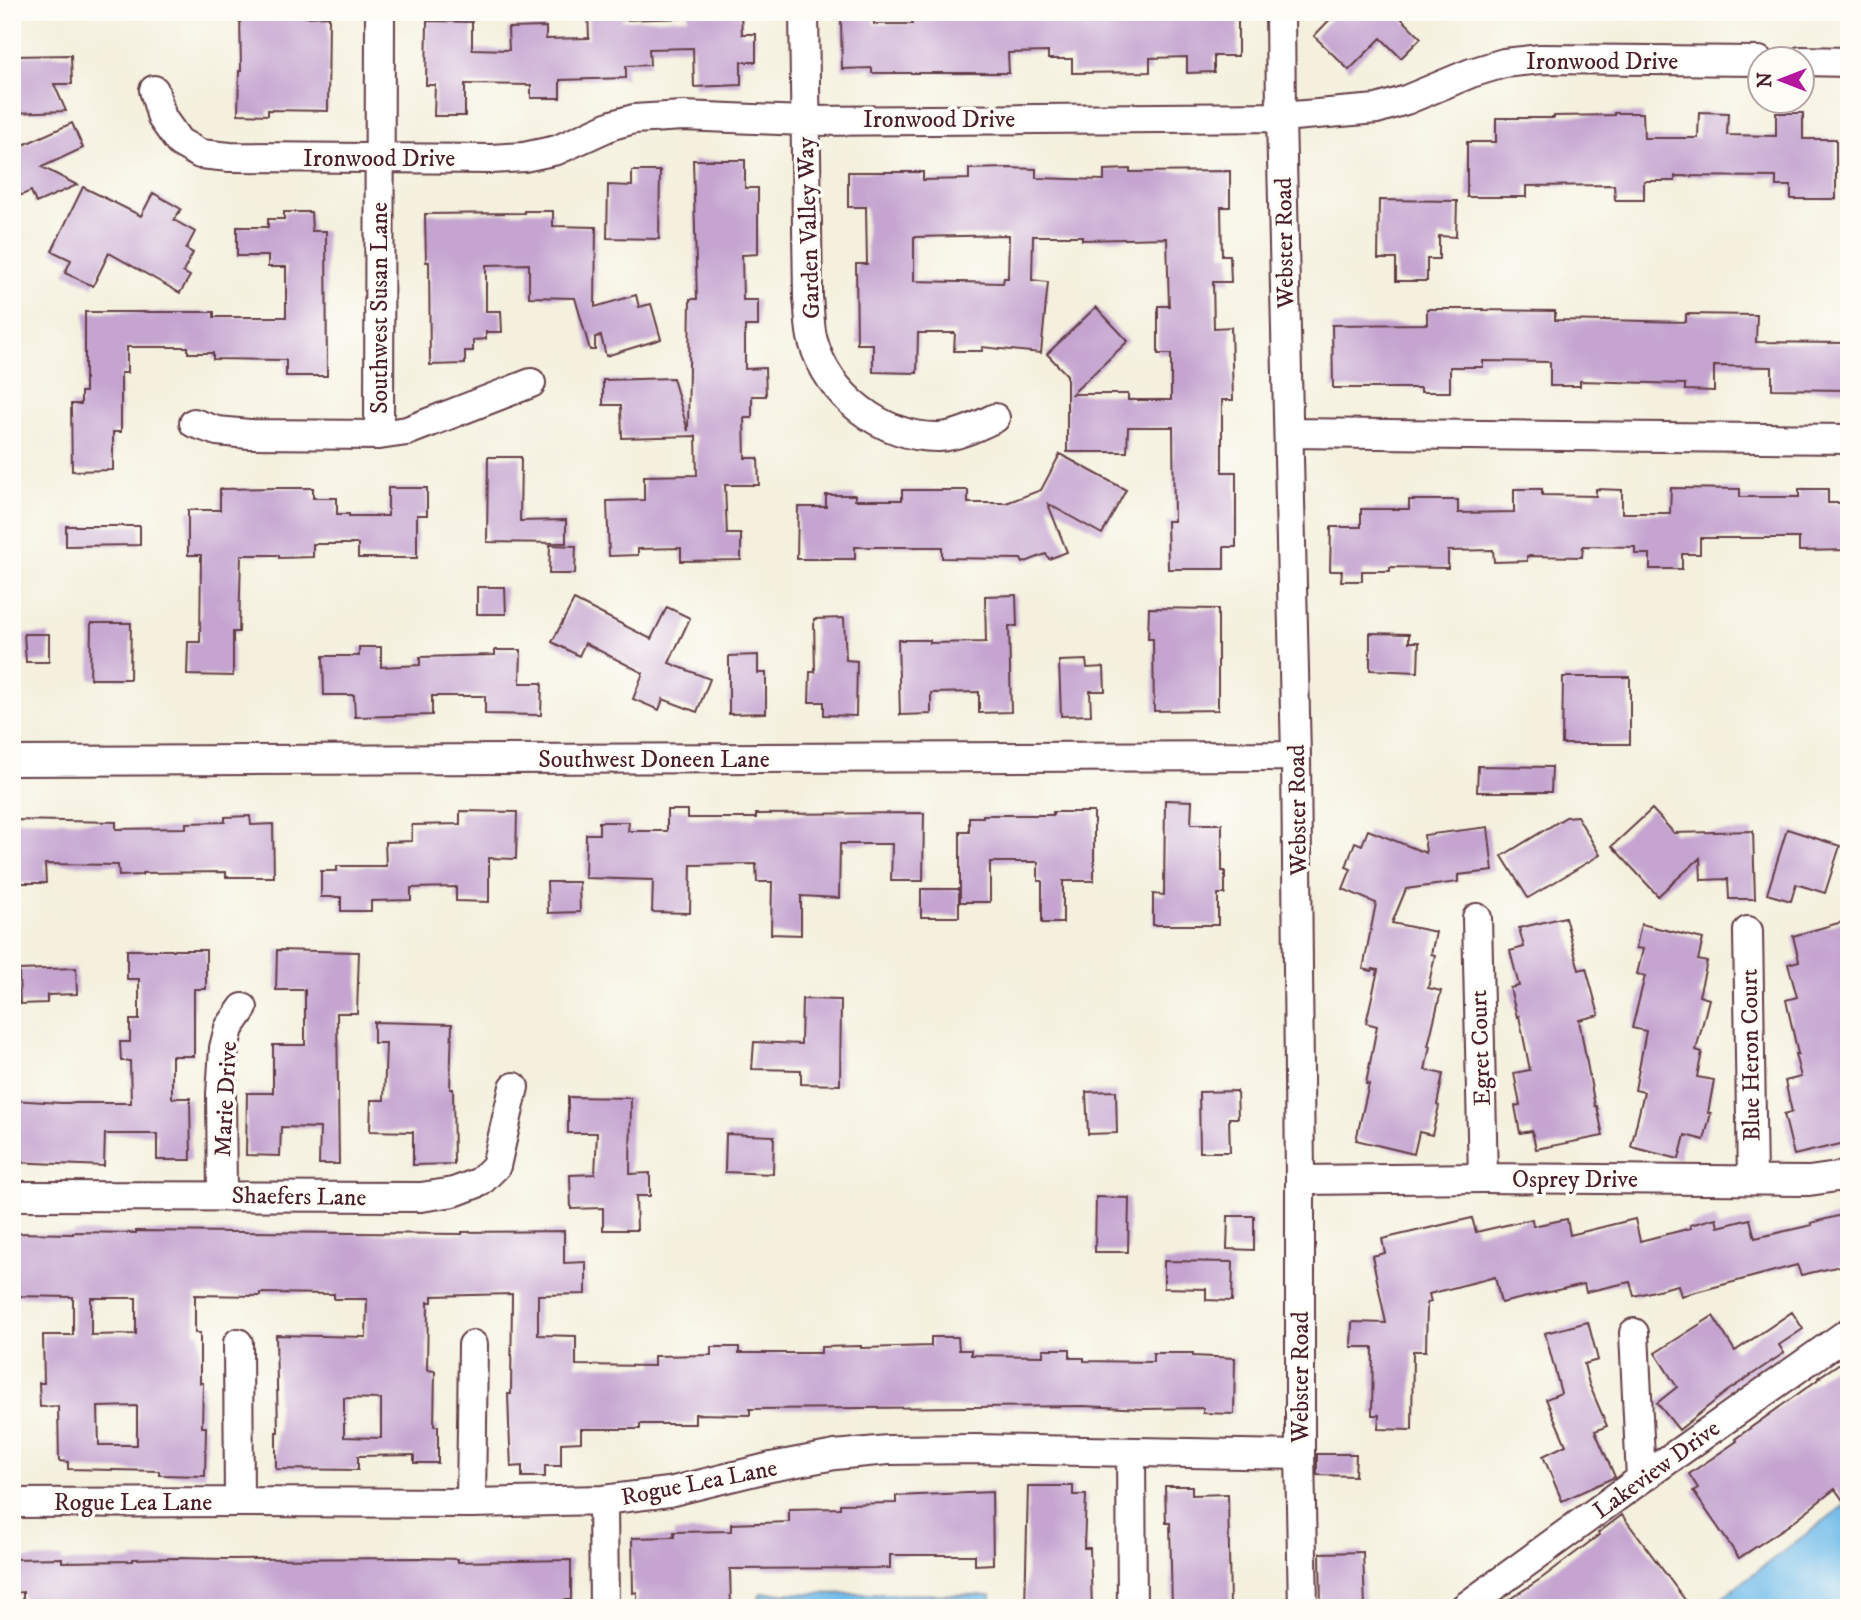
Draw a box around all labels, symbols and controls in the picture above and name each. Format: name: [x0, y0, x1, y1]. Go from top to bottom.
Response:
north arrow: [1745, 46, 1815, 116]
street label: Ironwood Drive: [1526, 47, 1678, 77]
text: N: [1754, 72, 1777, 88]
street label: Ironwood Drive: [863, 105, 1015, 135]
street label: Garden Valley Way: [791, 136, 827, 320]
street label: Ironwood Drive: [303, 144, 455, 174]
street label: Webster Road: [1269, 177, 1301, 310]
street label: Southwest Susan Lane: [365, 202, 395, 414]
street label: Webster Road: [1282, 744, 1314, 877]
street label: Southwest Doneen Lane: [538, 745, 770, 775]
street label: Blue Heron Court: [1734, 968, 1768, 1142]
street label: Egret Court: [1464, 989, 1498, 1107]
street label: Marie Drive: [208, 1040, 244, 1158]
street label: Osprey Drive: [1512, 1165, 1638, 1195]
street label: Shaefers Lane: [231, 1181, 367, 1213]
street label: Webster Road: [1286, 1311, 1316, 1444]
street label: Lakeview Drive: [1587, 1414, 1726, 1526]
street label: Rogue Lea Lane: [619, 1453, 780, 1513]
street label: Rogue Lea Lane: [54, 1488, 212, 1518]

